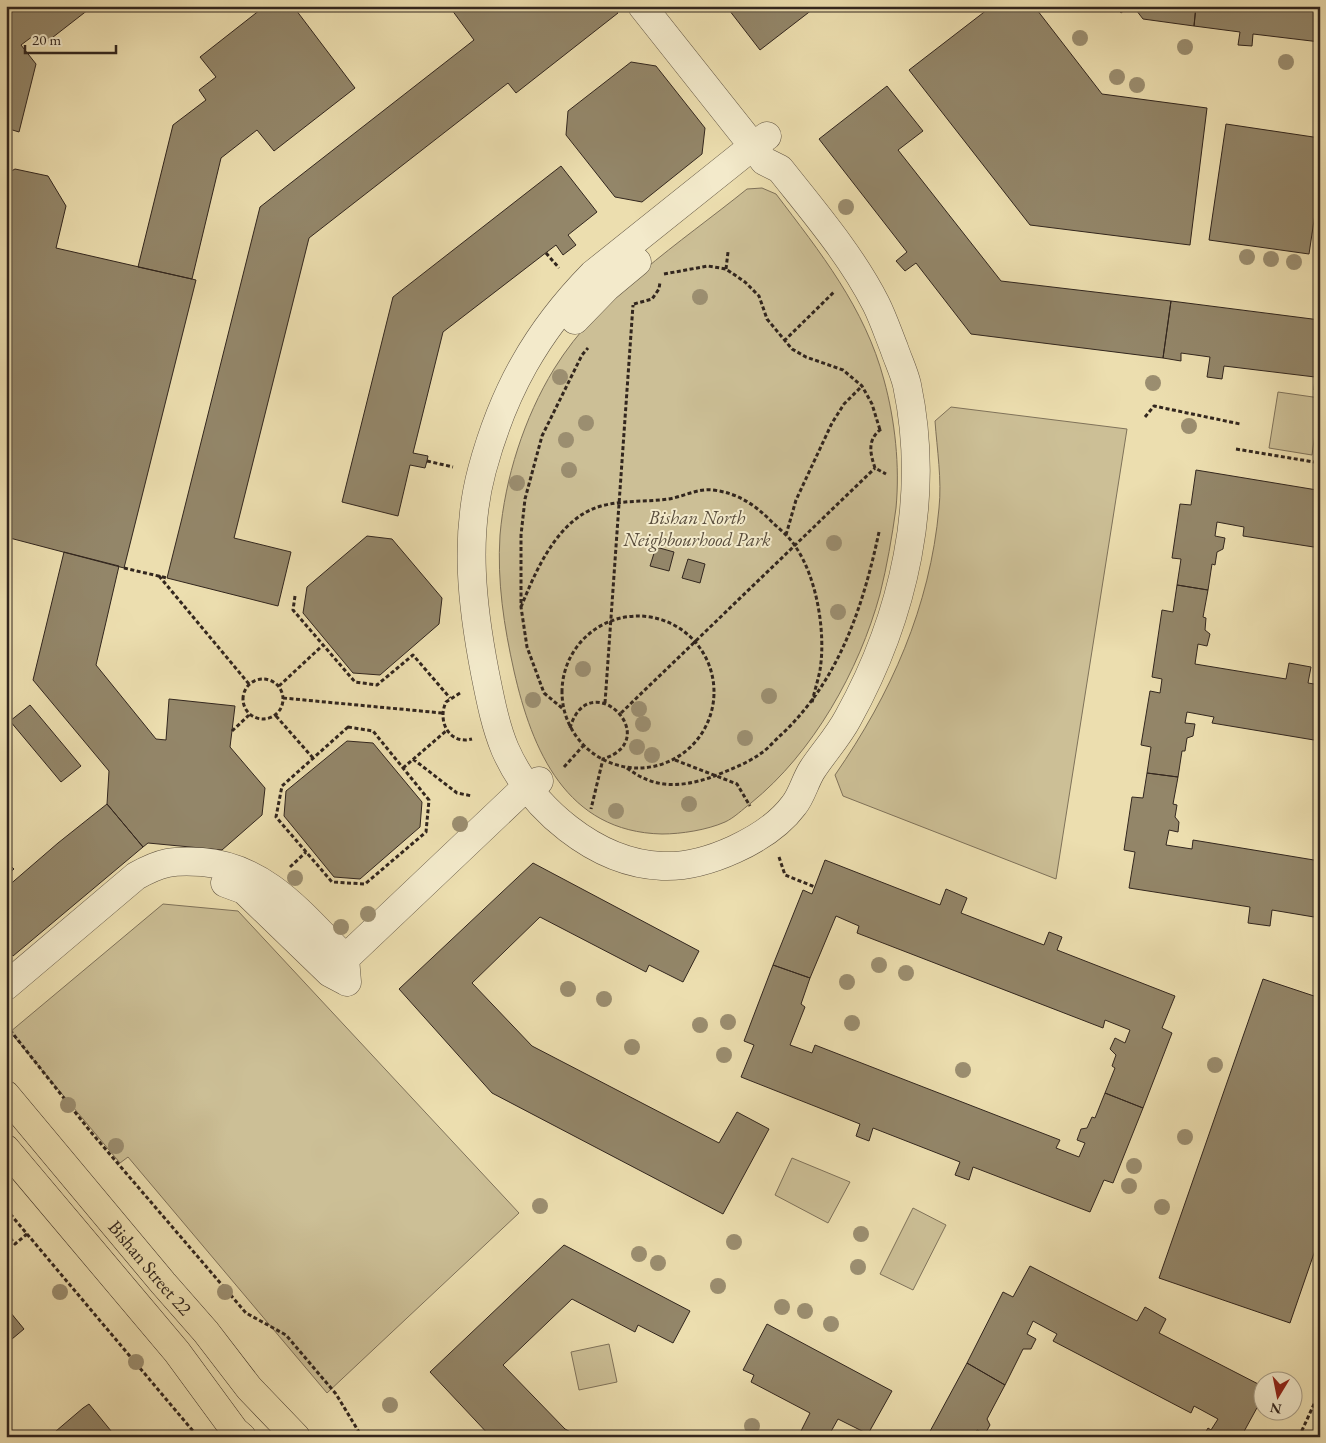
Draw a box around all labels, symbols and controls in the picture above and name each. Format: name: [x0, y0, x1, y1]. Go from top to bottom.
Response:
scale bar: [25, 22, 116, 54]
text: 20 m: [32, 30, 61, 49]
park label: Bishan North Neighbourhood Park: [622, 505, 771, 552]
street label: Bishan Street 22: [103, 1215, 198, 1320]
north arrow: [1254, 1370, 1304, 1420]
text: N: [1268, 1399, 1283, 1419]

